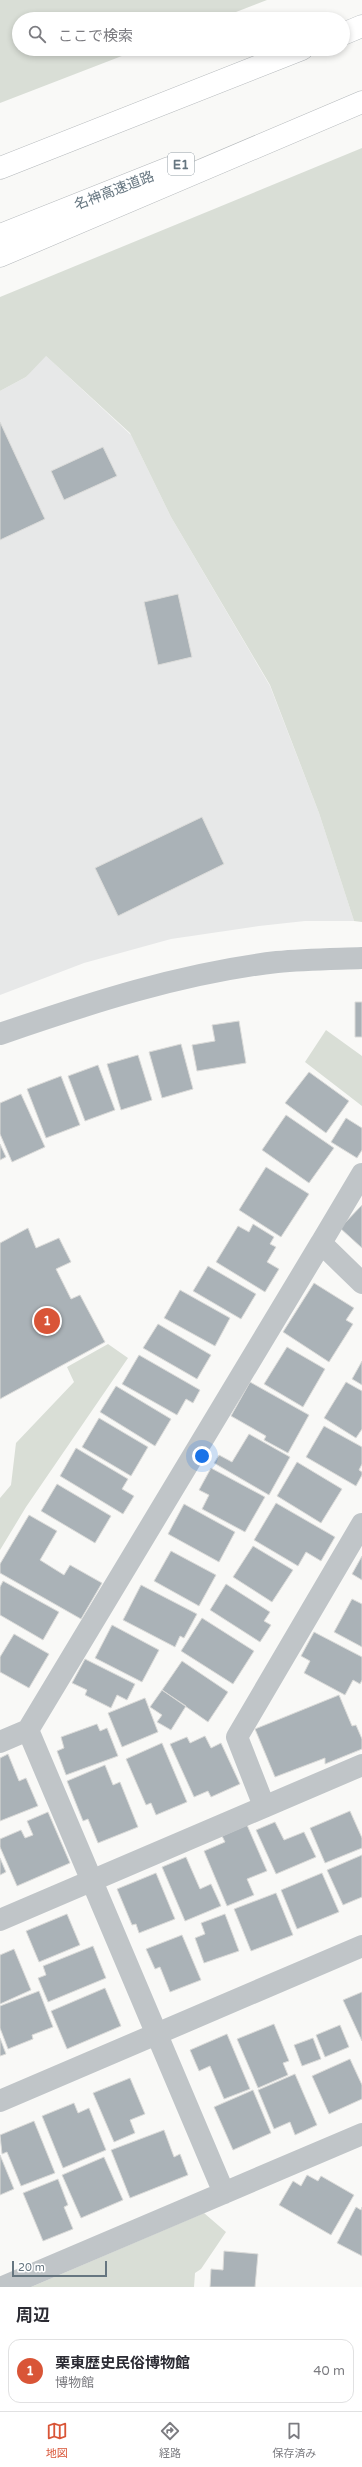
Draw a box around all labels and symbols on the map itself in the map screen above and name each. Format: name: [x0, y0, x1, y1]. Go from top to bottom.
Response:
road number: E1: [168, 153, 194, 175]
street label: 名神高速道路: [72, 167, 156, 213]
pin: 1: [34, 1306, 60, 1336]
your location: [192, 1446, 212, 1466]
scale bar: [12, 2259, 107, 2278]

